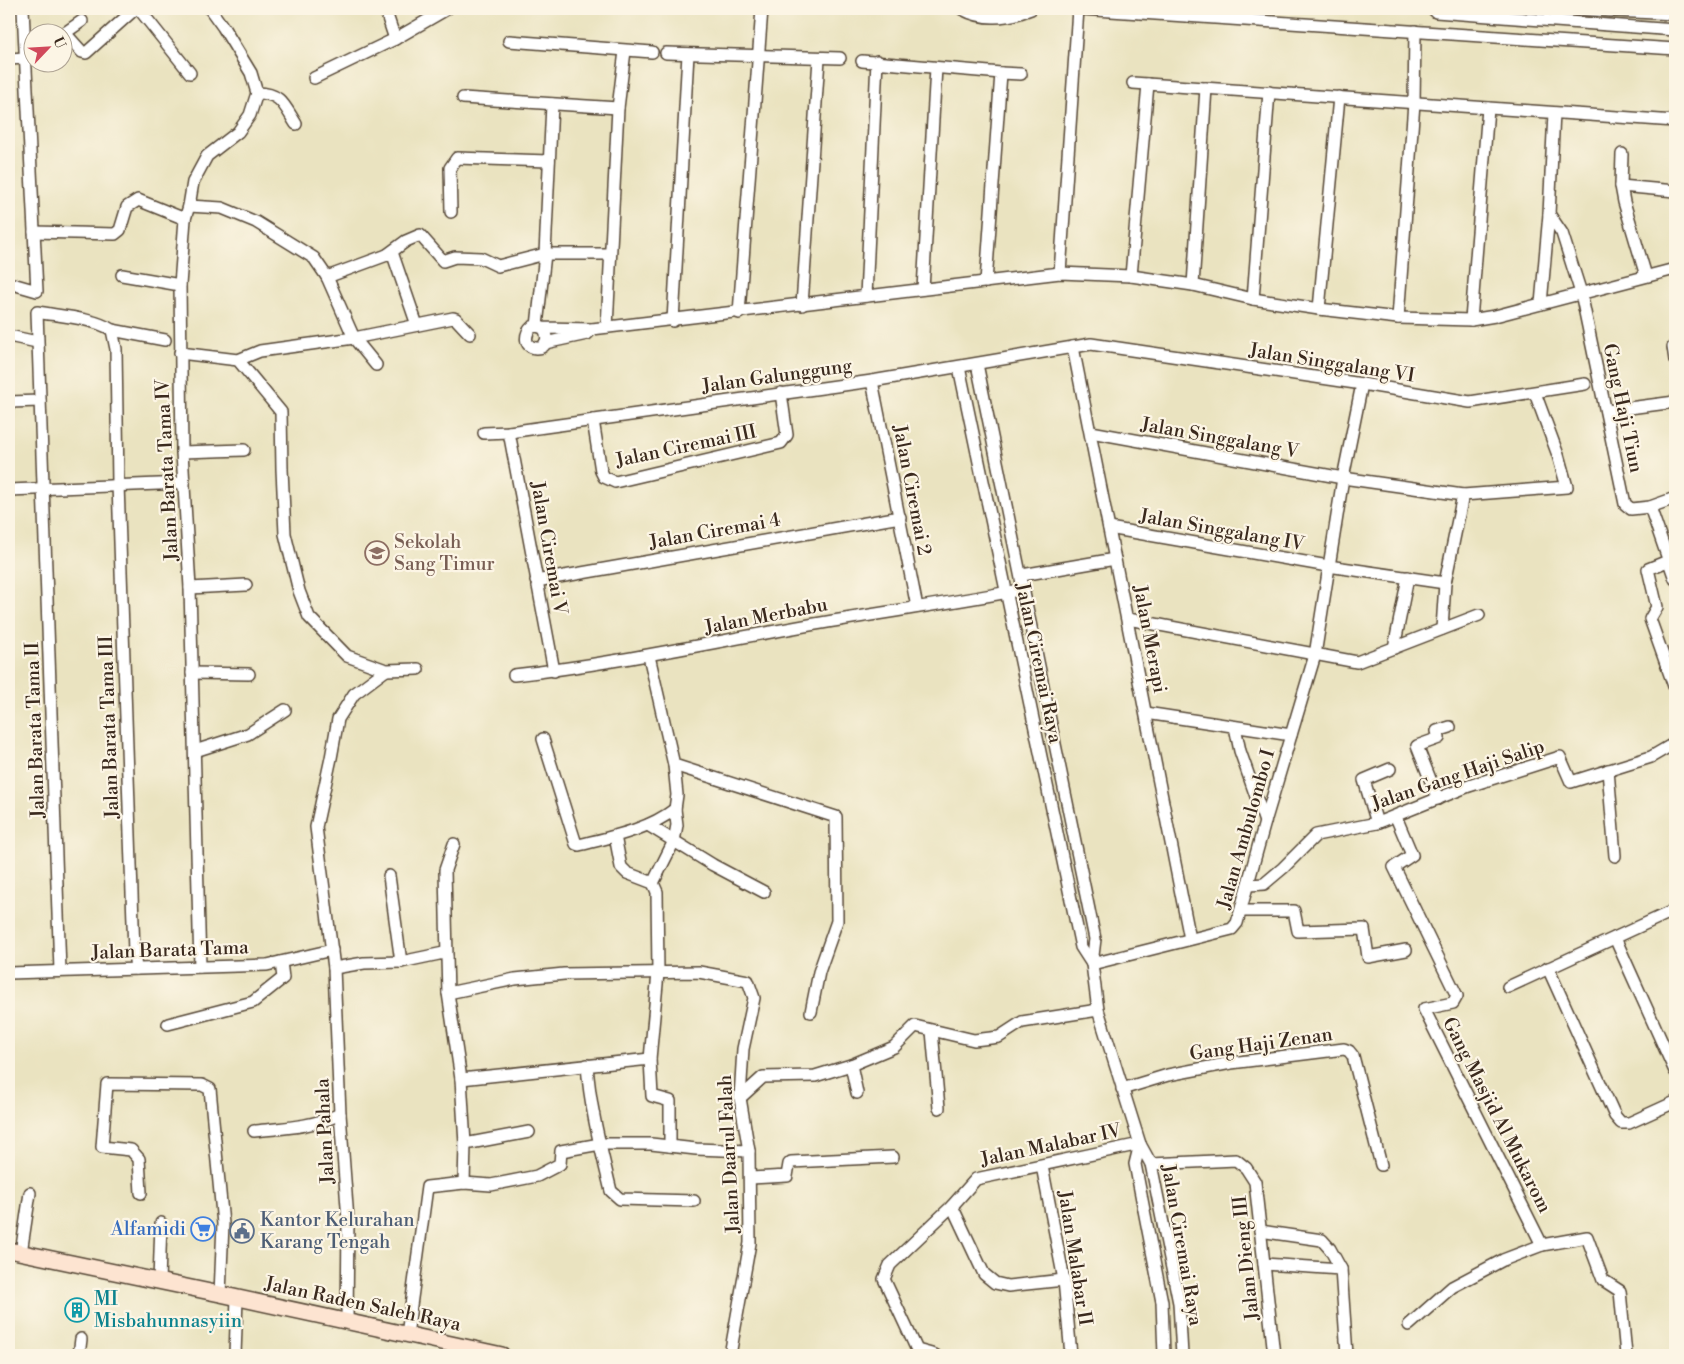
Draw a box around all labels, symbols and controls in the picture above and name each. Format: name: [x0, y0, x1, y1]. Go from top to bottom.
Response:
north arrow: [22, 22, 72, 72]
text: U: [48, 34, 69, 52]
street label: Jalan Singgalang VI: [1247, 338, 1416, 388]
street label: Gang Haji Tiun: [1598, 341, 1648, 475]
street label: Jalan Galunggung: [699, 354, 854, 399]
street label: Jalan Barata Tama IV: [150, 378, 184, 563]
street label: Jalan Singgalang V: [1138, 412, 1301, 464]
street label: Jalan Ciremai III: [613, 419, 759, 473]
street label: Jalan Ciremai 2: [887, 422, 936, 557]
street label: Jalan Ciremai V: [525, 478, 573, 617]
street label: Jalan Singgalang IV: [1137, 504, 1307, 556]
street label: Jalan Ciremai 4: [647, 508, 783, 555]
place label: Sekolah Sang Timur: [394, 530, 495, 576]
school or university icon: Sekolah Sang Timur: [364, 540, 390, 566]
street label: Jalan Ciremai Raya: [1010, 580, 1068, 746]
street label: Jalan Merapi: [1128, 582, 1172, 695]
street label: Jalan Merbabu: [702, 592, 830, 640]
street label: Jalan Barata Tama III: [94, 635, 124, 820]
street label: Jalan Barata Tama II: [20, 642, 50, 819]
street label: Jalan Gang Haji Salip: [1367, 734, 1548, 816]
street label: Jalan Ambulombo I: [1211, 746, 1280, 913]
street label: Jalan Barata Tama: [90, 935, 250, 965]
street label: Gang Masjid Al Mukarom: [1437, 1013, 1557, 1217]
street label: Gang Haji Zenan: [1188, 1022, 1334, 1066]
street label: Jalan Daarul Falah: [713, 1074, 745, 1235]
street label: Jalan Pahala: [310, 1077, 340, 1186]
street label: Jalan Malabar IV: [978, 1118, 1124, 1172]
street label: Jalan Ciremai Raya: [1156, 1161, 1208, 1328]
street label: Jalan Malabar II: [1052, 1188, 1098, 1327]
street label: Jalan Dieng III: [1228, 1194, 1265, 1323]
place label: Kantor Kelurahan Karang Tengah: [260, 1208, 415, 1254]
supermarket icon: Alfamidi: [190, 1216, 216, 1242]
place label: Alfamidi: [110, 1217, 186, 1241]
public building icon: Kantor Kelurahan Karang Tengah: [229, 1218, 255, 1244]
street label: Jalan Raden Saleh Raya: [262, 1271, 464, 1337]
place label: MI Misbahunnasyiin: [94, 1287, 242, 1333]
building icon: MI Misbahunnasyiin: [64, 1297, 90, 1323]

